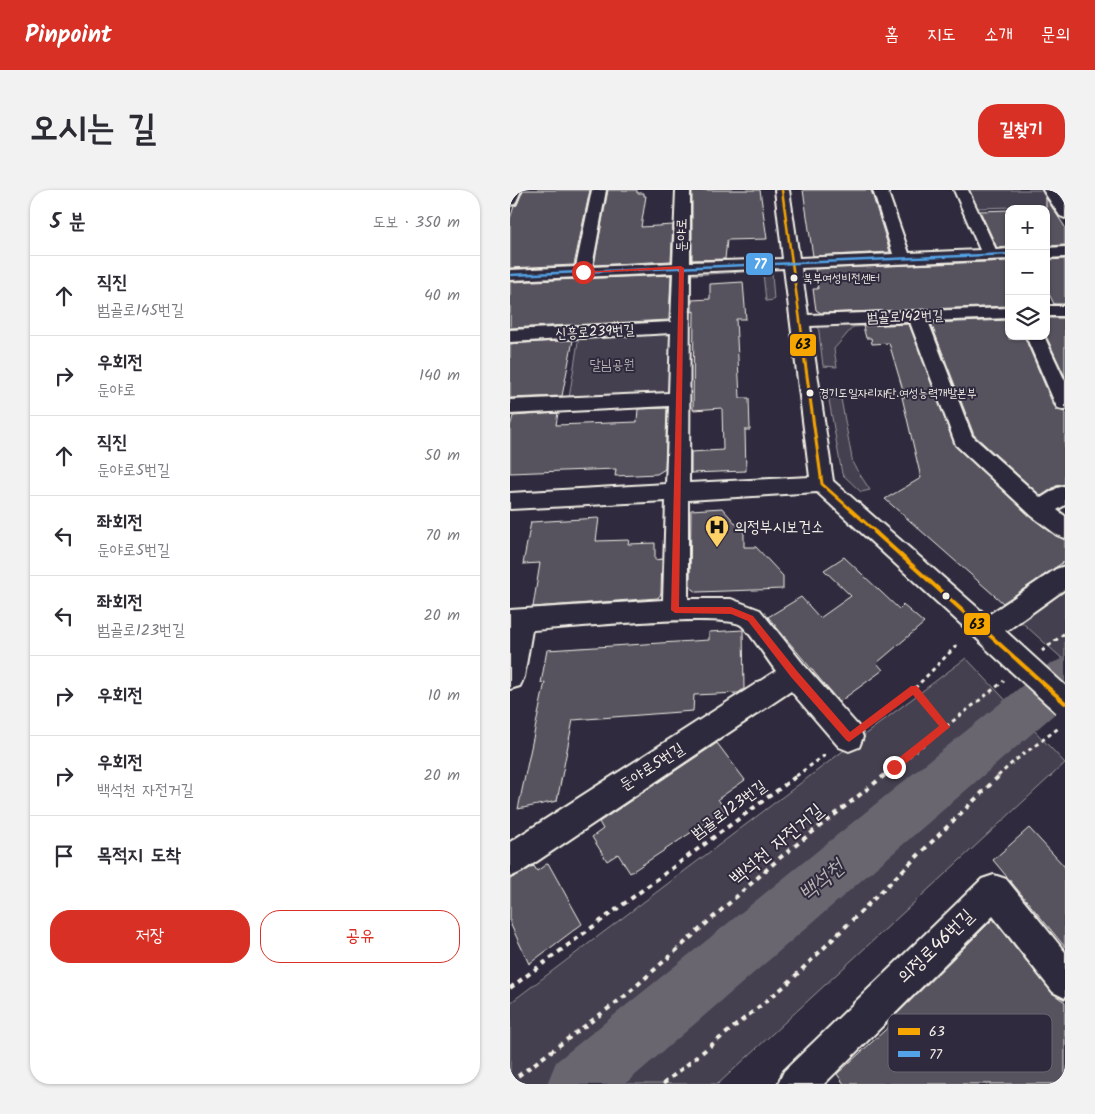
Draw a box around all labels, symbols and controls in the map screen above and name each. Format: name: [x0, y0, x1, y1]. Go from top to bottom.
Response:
text: Pinpoint: [25, 16, 112, 55]
text: 홈: [885, 21, 899, 50]
text: 지도: [927, 21, 956, 50]
text: 소개: [984, 21, 1013, 50]
text: 문의: [1041, 21, 1070, 50]
text: 오시는 길: [30, 102, 156, 158]
button: 길찾기: [978, 104, 1065, 157]
map controls: [1005, 205, 1050, 340]
button: +: [1005, 205, 1050, 250]
text: 5 분: [50, 206, 86, 239]
text: 도보 · 350 m: [373, 210, 460, 235]
street label: 둔야로: [671, 218, 693, 252]
button: −: [1005, 250, 1050, 295]
line badge: 77: [745, 252, 774, 276]
text: 77: [753, 254, 767, 276]
route start: [572, 261, 595, 284]
text: 직진: [97, 268, 128, 298]
place label: 북부여성비전센터: [803, 269, 880, 288]
marker: 북부여성비전센터: [789, 273, 799, 283]
icon: ahead: [50, 282, 78, 310]
text: 40 m: [424, 283, 460, 308]
button: layers: [1005, 295, 1050, 340]
text: 범골로145번길: [97, 298, 184, 323]
street label: 범골로142번길: [866, 305, 944, 329]
street label: 신흥로239번길: [555, 319, 636, 345]
line badge: 63: [789, 333, 817, 357]
text: 63: [795, 334, 811, 356]
text: 우회전: [97, 348, 143, 378]
park label: 달님공원: [589, 354, 635, 376]
icon: right: [50, 362, 78, 390]
text: 140 m: [419, 363, 460, 388]
text: 둔야로: [97, 378, 136, 403]
place label: 경기도일자리재단.여성능력개발본부: [819, 384, 977, 403]
marker: 경기도일자리재단.여성능력개발본부: [805, 388, 815, 398]
text: 직진: [97, 428, 128, 458]
icon: ahead: [50, 442, 78, 470]
text: 50 m: [424, 443, 460, 468]
text: 둔야로5번길: [97, 458, 170, 483]
text: 좌회전: [97, 508, 143, 538]
hospital icon: 의정부시보건소: [704, 514, 730, 548]
place label: 의정부시보건소: [734, 515, 824, 540]
icon: left: [50, 522, 78, 550]
text: 70 m: [425, 523, 460, 548]
text: 둔야로5번길: [97, 538, 170, 563]
text: 좌회전: [97, 588, 143, 618]
unlabelled marker: [941, 591, 951, 601]
icon: left: [50, 602, 78, 630]
text: 20 m: [424, 603, 460, 628]
line badge: 63: [963, 612, 991, 636]
text: 63: [969, 614, 985, 636]
text: 범골로123번길: [97, 618, 185, 643]
text: 우회전: [97, 681, 143, 711]
icon: right: [50, 682, 78, 710]
text: 10 m: [428, 683, 460, 708]
street label: 둔야로5번길: [615, 737, 690, 797]
text: 우회전: [97, 748, 143, 778]
route end: [883, 756, 906, 779]
icon: right: [50, 762, 78, 790]
text: 20 m: [424, 763, 460, 788]
street label: 범골로123번길: [686, 774, 772, 846]
text: 백석천 자전거길: [97, 778, 194, 803]
street label: 백석천 자전거길: [726, 799, 828, 891]
text: 목적지 도착: [97, 841, 181, 871]
icon: arrive: [50, 842, 78, 870]
water label: 백석천: [794, 855, 850, 907]
street label: 의정로46번길: [891, 902, 981, 992]
button: 저장: [50, 910, 250, 963]
button: 공유: [260, 910, 460, 963]
legend: [888, 1014, 1052, 1072]
text: 63: [929, 1021, 945, 1043]
text: 77: [929, 1044, 942, 1066]

